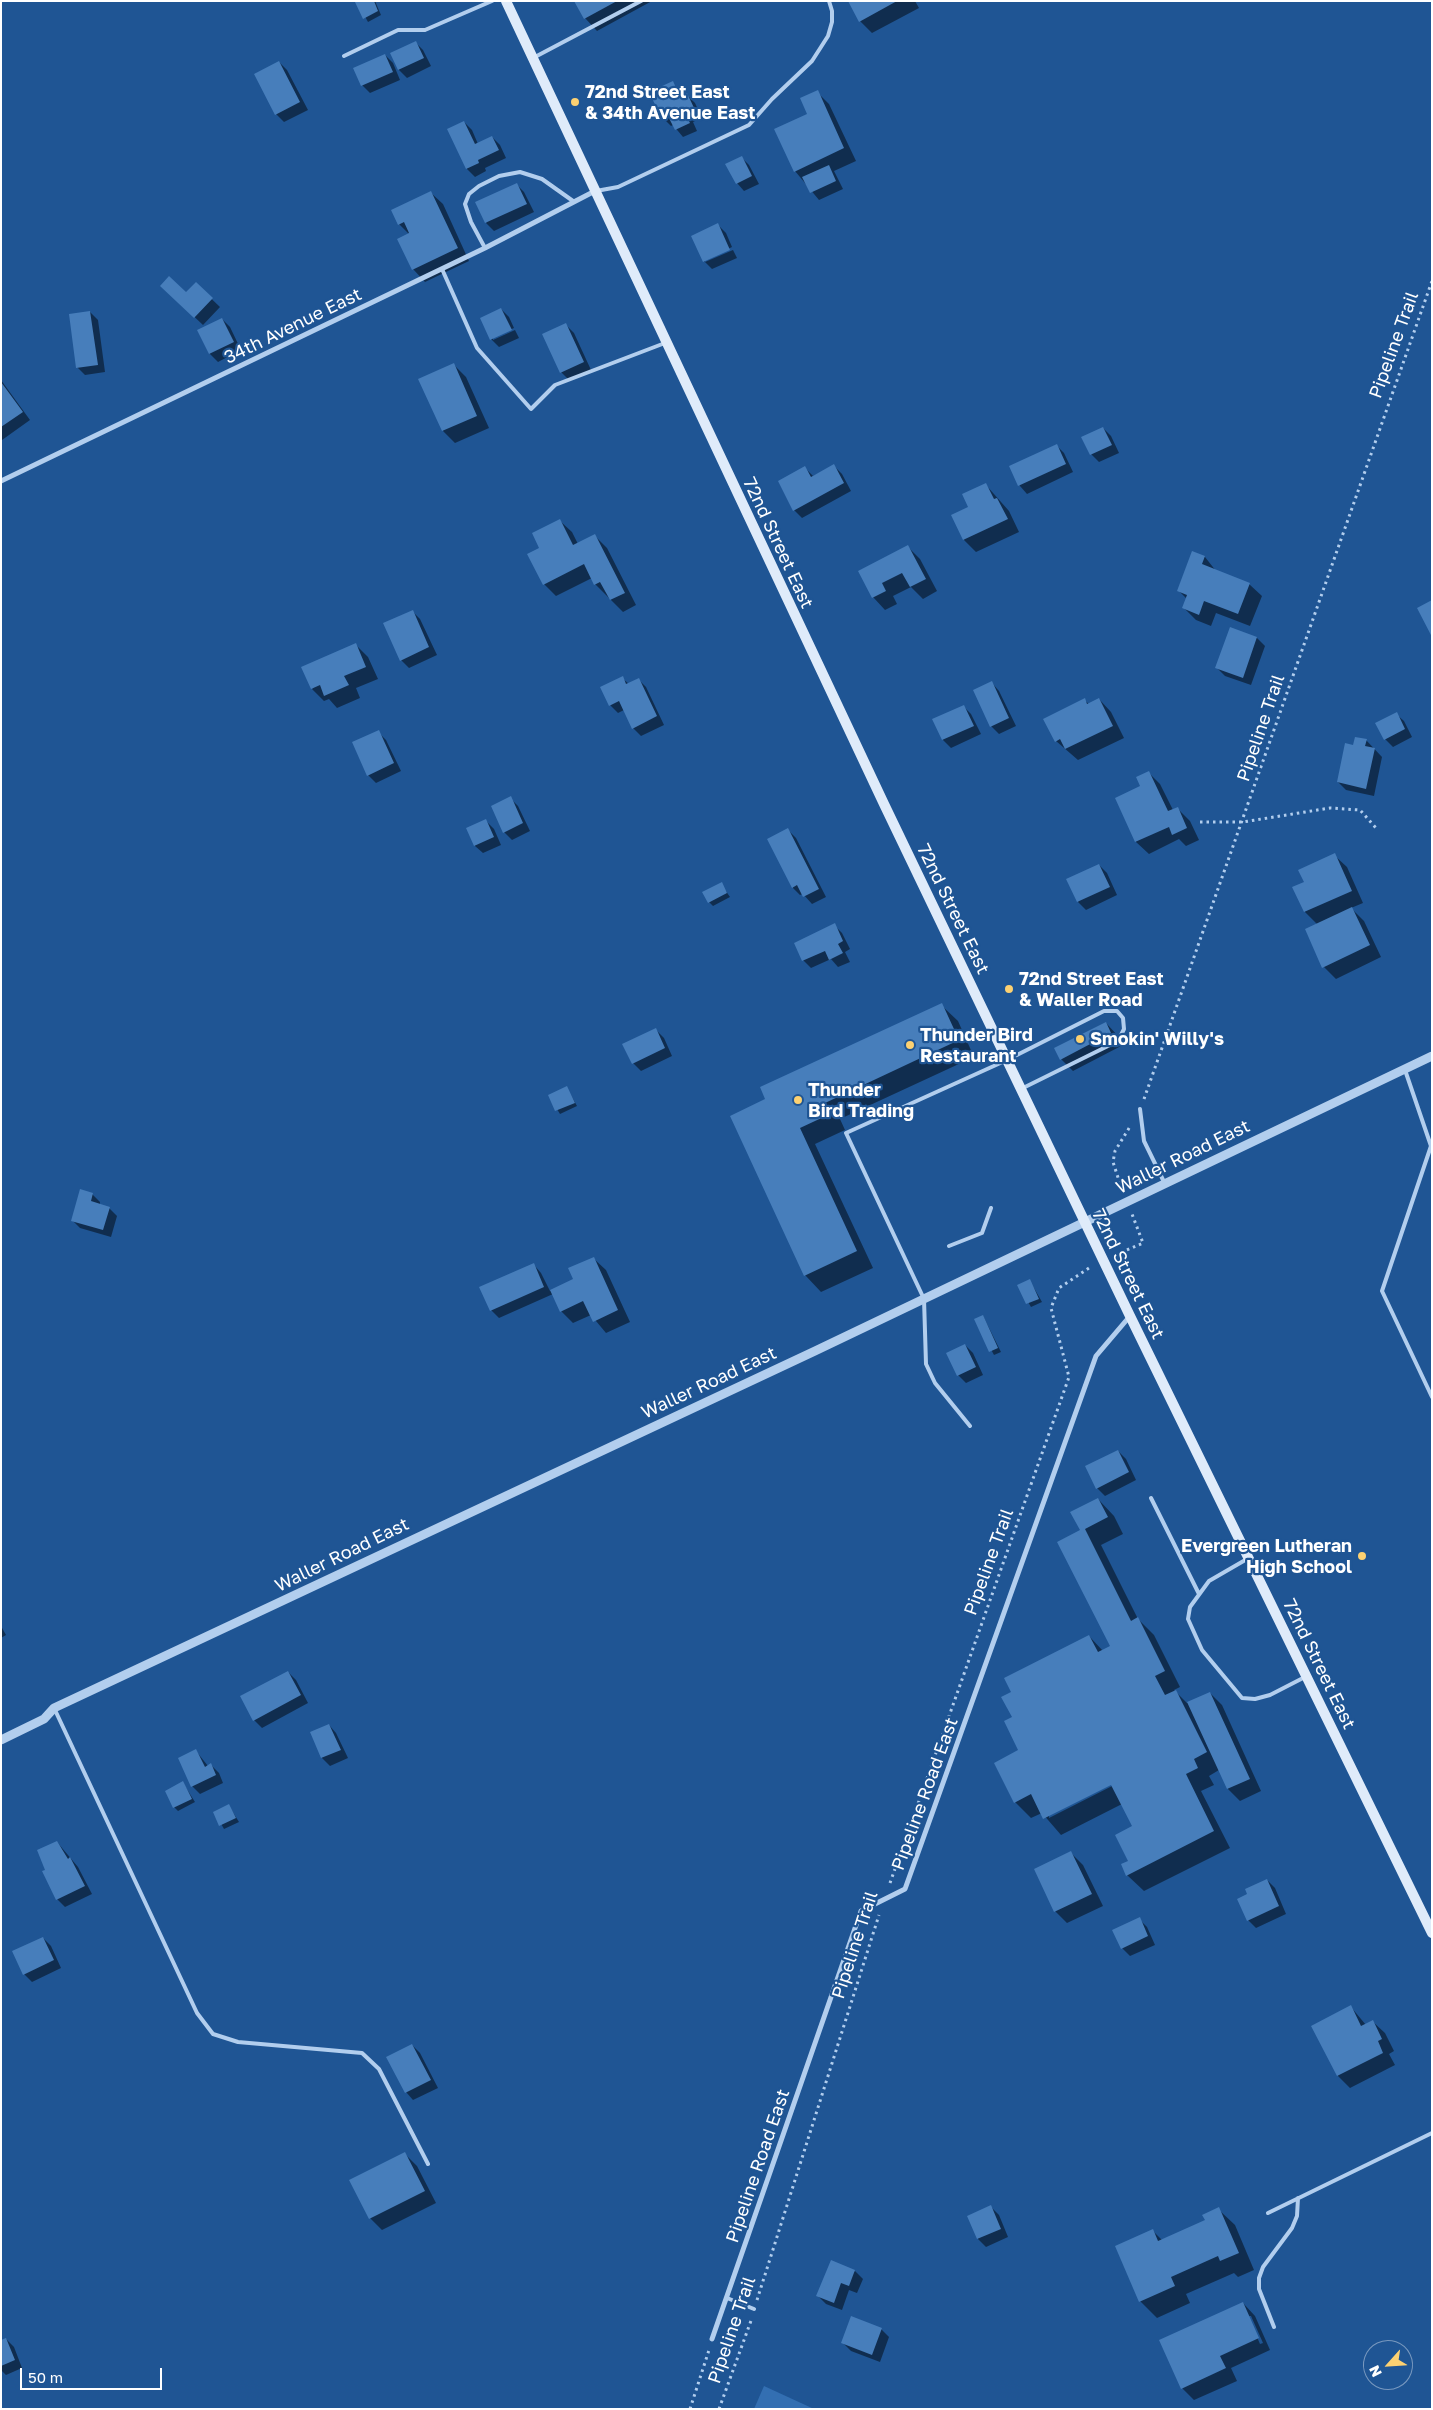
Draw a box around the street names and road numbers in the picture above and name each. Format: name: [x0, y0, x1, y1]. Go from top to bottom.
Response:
street label: 34th Avenue East: [221, 283, 365, 369]
street label: Pipeline Trail: [1365, 289, 1423, 401]
street label: 72nd Street East: [738, 474, 818, 612]
street label: Pipeline Trail: [1233, 672, 1289, 784]
street label: 72nd Street East: [912, 840, 994, 978]
street label: Waller Road East: [1113, 1115, 1253, 1199]
street label: 72nd Street East: [1087, 1205, 1169, 1343]
street label: Waller Road East: [638, 1342, 780, 1424]
street label: Pipeline Trail: [960, 1506, 1018, 1618]
street label: Waller Road East: [272, 1513, 412, 1597]
street label: 72nd Street East: [1278, 1595, 1360, 1733]
street label: Pipeline Road East: [887, 1715, 963, 1873]
street label: Pipeline Trail: [827, 1888, 883, 2002]
street label: Pipeline Road East: [722, 2086, 794, 2246]
street label: Pipeline Trail: [704, 2274, 760, 2386]

